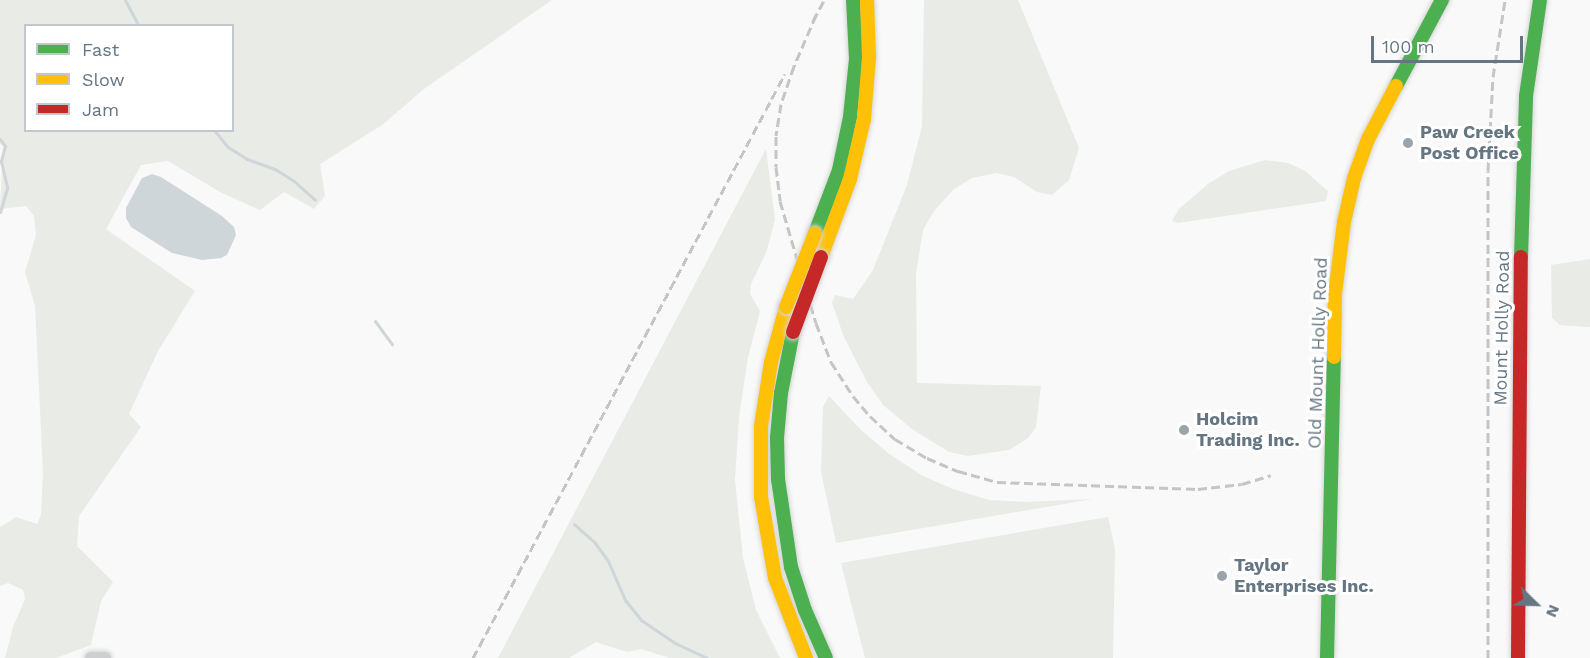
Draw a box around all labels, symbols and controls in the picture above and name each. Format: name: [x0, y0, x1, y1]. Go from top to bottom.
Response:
legend: [24, 24, 234, 132]
scale bar: [1374, 24, 1526, 62]
text: 100 m: [1382, 36, 1435, 57]
text: Fast: [82, 39, 119, 60]
text: Slow: [82, 69, 125, 90]
text: Jam: [82, 99, 119, 120]
place label: Paw Creek Post Office: [1420, 122, 1519, 164]
marker: Paw Creek Post Office: [1401, 136, 1415, 150]
street label: Mount Holly Road: [1490, 250, 1514, 406]
street label: Old Mount Holly Road: [1304, 257, 1332, 449]
place label: Holcim Trading Inc.: [1196, 409, 1300, 452]
marker: Holcim Trading Inc.: [1177, 423, 1191, 437]
place label: Taylor Enterprises Inc.: [1234, 555, 1374, 598]
marker: Taylor Enterprises Inc.: [1215, 569, 1229, 583]
north arrow: [1506, 574, 1566, 634]
text: N: [1542, 602, 1564, 620]

